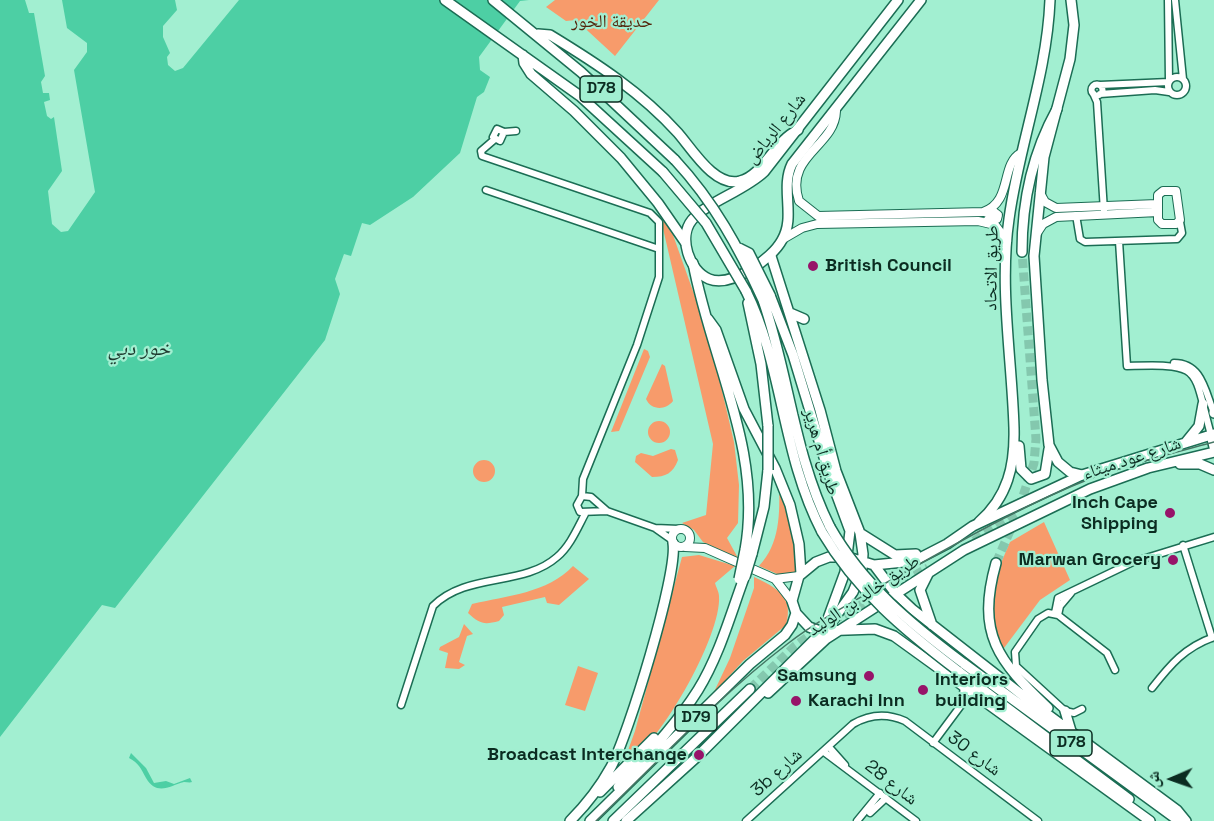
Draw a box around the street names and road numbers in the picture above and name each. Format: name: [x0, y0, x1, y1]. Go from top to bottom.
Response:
road number: D78: [580, 76, 622, 102]
street label: شارع الرياض: [741, 89, 811, 169]
street label: طريق الاتحاد: [980, 225, 1004, 311]
street label: طريق أم هرير: [798, 406, 844, 498]
street label: شارع عود ميثاء: [1080, 433, 1184, 485]
street label: طريق خالد بن الوليد: [804, 551, 924, 641]
road number: D79: [675, 705, 717, 731]
street label: شارع 30: [943, 727, 1005, 781]
road number: D78: [1050, 730, 1092, 756]
street label: 3b شارع: [747, 744, 807, 802]
street label: شارع 28: [860, 756, 922, 810]

